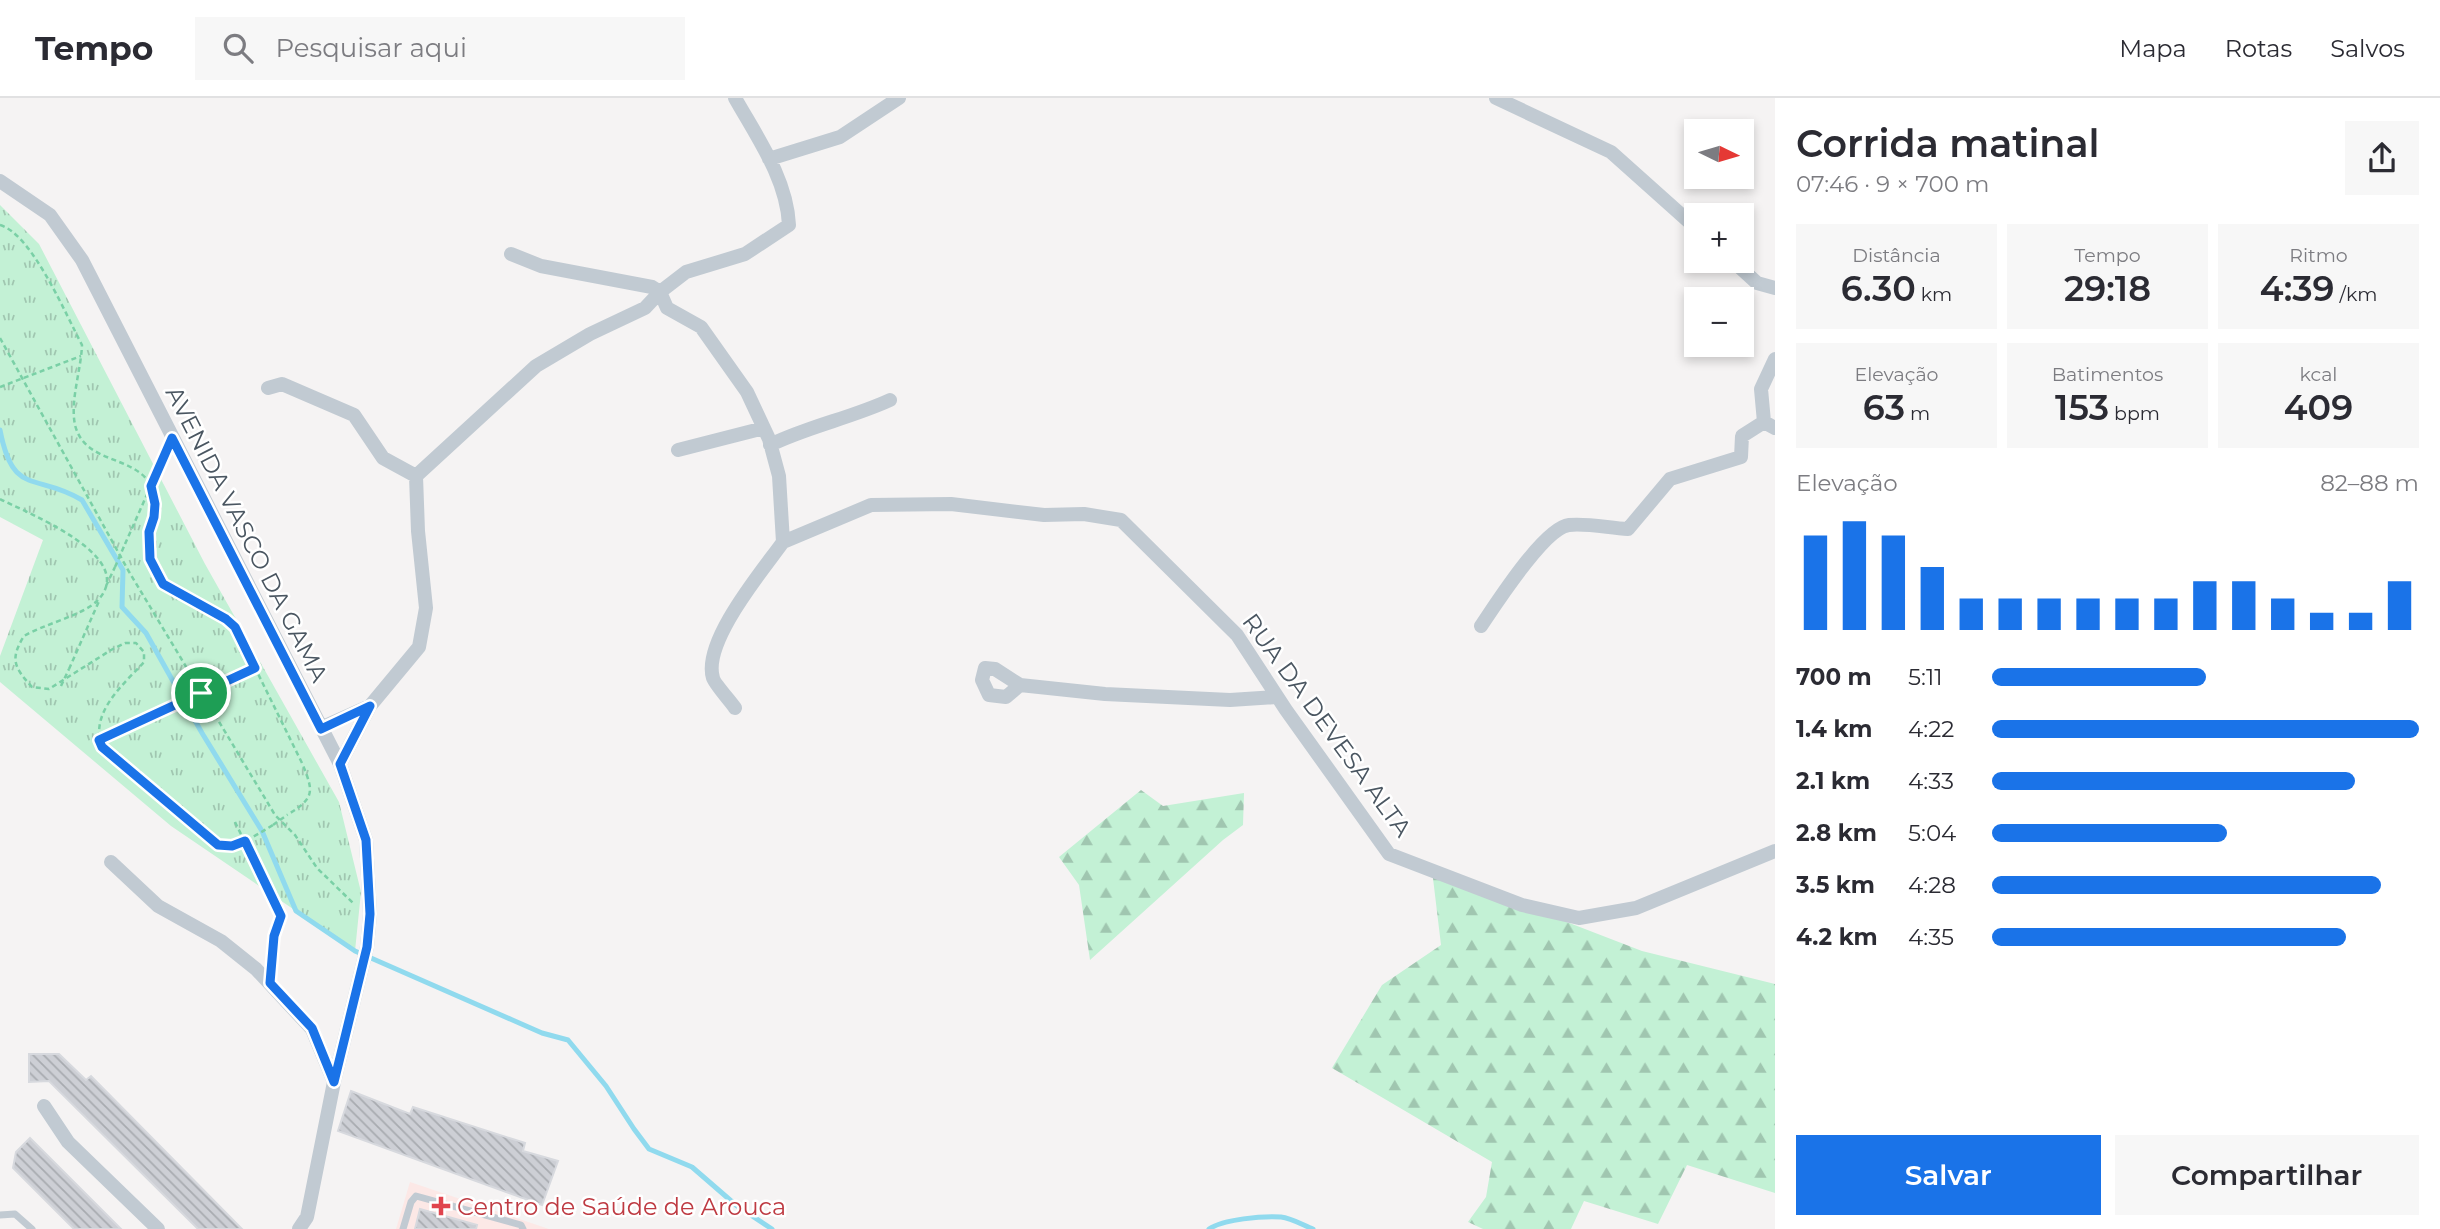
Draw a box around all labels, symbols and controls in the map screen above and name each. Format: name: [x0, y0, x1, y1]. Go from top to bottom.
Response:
search box: [195, 17, 685, 80]
text: Tempo: [35, 28, 153, 68]
icon: search: [219, 29, 257, 67]
text: Pesquisar aqui: [275, 32, 467, 64]
text: Mapa: [2119, 34, 2187, 63]
text: Rotas: [2225, 34, 2292, 63]
text: Salvos: [2330, 34, 2405, 63]
north arrow: [1684, 119, 1754, 189]
map controls: [1684, 119, 1754, 357]
text: Corrida matinal: [1796, 120, 2099, 167]
button: share: [2345, 121, 2419, 195]
text: 07:46 · 9 × 700 m: [1796, 170, 1989, 198]
button: +: [1684, 203, 1754, 273]
text: Distância: [1852, 244, 1941, 267]
text: Tempo: [2074, 244, 2141, 267]
text: Ritmo: [2289, 244, 2348, 267]
text: 6.30: [1841, 267, 1916, 310]
text: 29:18: [2064, 267, 2151, 310]
text: 4:39: [2260, 267, 2335, 310]
text: km: [1916, 283, 1952, 306]
text: /km: [2335, 283, 2377, 306]
button: −: [1684, 287, 1754, 357]
text: Elevação: [1854, 363, 1939, 386]
text: Batimentos: [2052, 363, 2163, 386]
text: kcal: [2300, 363, 2337, 386]
street label: AVENIDA VASCO DA GAMA: [160, 381, 335, 687]
text: 63: [1863, 386, 1905, 429]
text: 153: [2055, 386, 2109, 429]
text: 409: [2284, 386, 2353, 429]
text: m: [1905, 402, 1930, 425]
text: bpm: [2109, 402, 2160, 425]
text: Elevação: [1796, 469, 1898, 497]
text: 82–88 m: [2320, 469, 2419, 497]
street label: RUA DA DEVESA ALTA: [1236, 608, 1418, 843]
pin: [171, 663, 231, 723]
text: 700 m: [1796, 663, 1872, 691]
text: 5:11: [1908, 663, 1943, 691]
icon: arrive: [182, 674, 220, 712]
text: 1.4 km: [1796, 715, 1873, 743]
text: 4:22: [1908, 715, 1954, 743]
text: 2.1 km: [1796, 767, 1870, 795]
text: 4:33: [1908, 767, 1954, 795]
text: 2.8 km: [1796, 819, 1877, 847]
text: 5:04: [1908, 819, 1956, 847]
text: 3.5 km: [1796, 871, 1875, 899]
text: 4:28: [1908, 871, 1956, 899]
text: 4.2 km: [1796, 923, 1878, 951]
text: 4:35: [1908, 923, 1954, 951]
button: Salvar: [1796, 1135, 2101, 1215]
button: Compartilhar: [2115, 1135, 2419, 1215]
place label: Centro de Saúde de Arouca: [457, 1192, 786, 1221]
marker: Centro de Saúde de Arouca: [431, 1196, 451, 1216]

